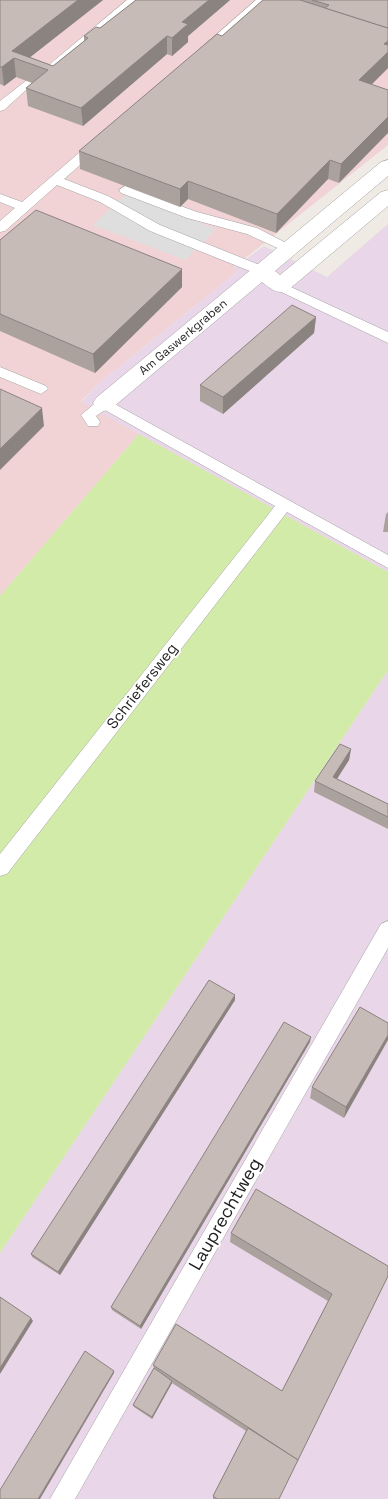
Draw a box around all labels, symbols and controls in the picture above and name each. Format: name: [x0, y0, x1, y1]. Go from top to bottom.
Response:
street label: Am Gaswerkgraben: [136, 295, 230, 379]
street label: Schriefersweg: [102, 639, 181, 733]
street label: Lauprechtweg: [183, 1153, 266, 1274]

